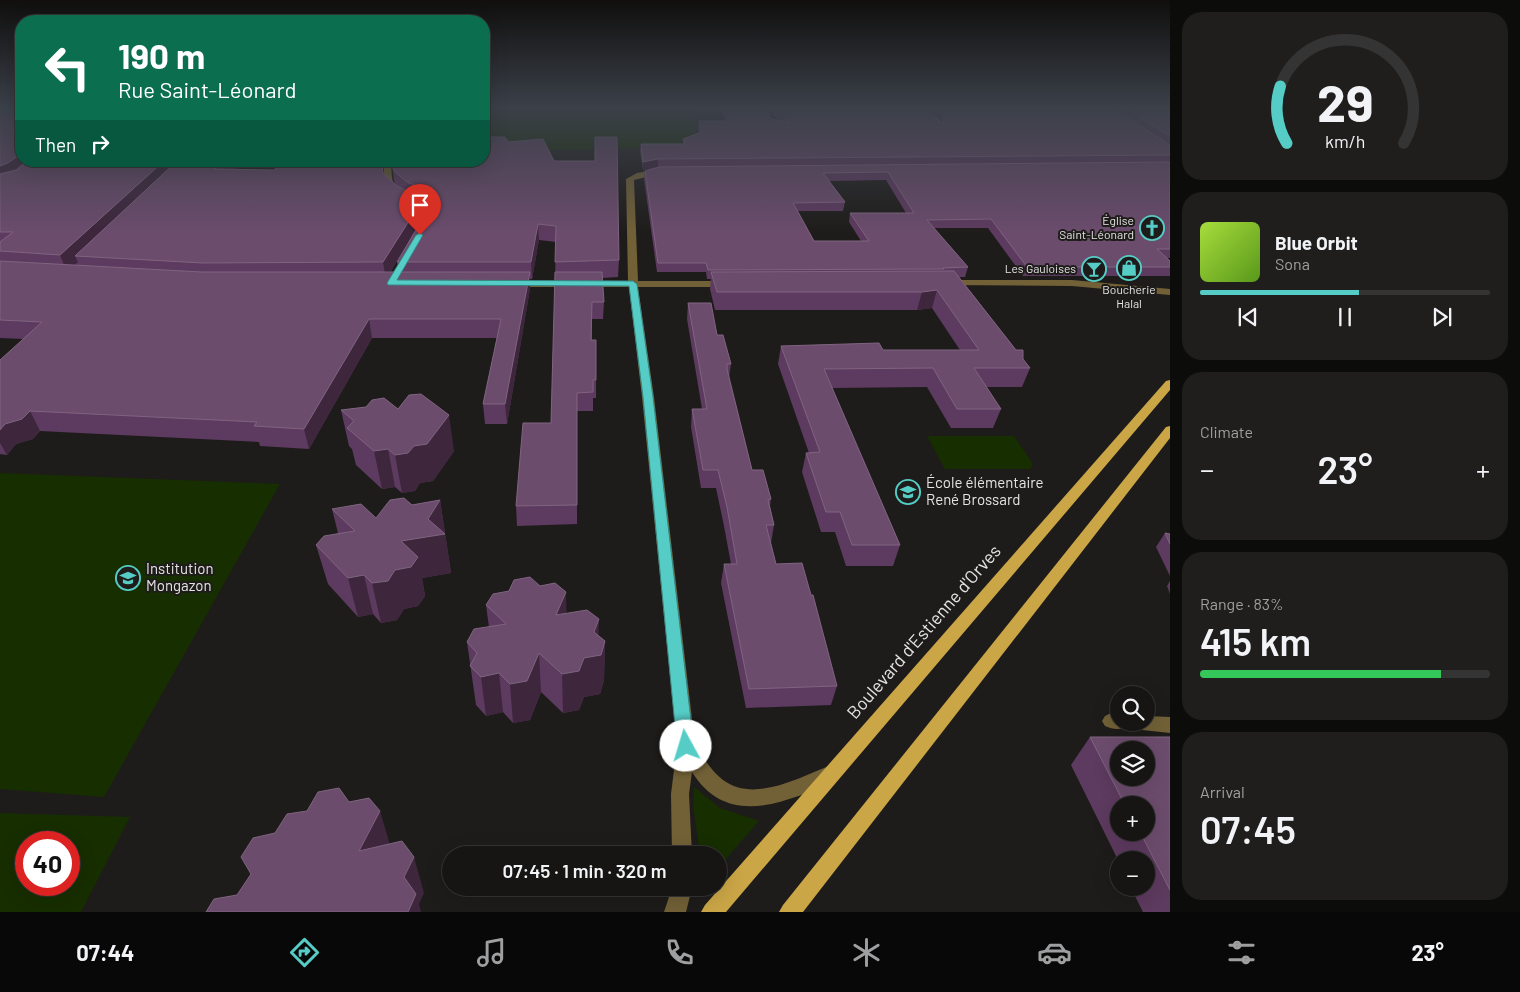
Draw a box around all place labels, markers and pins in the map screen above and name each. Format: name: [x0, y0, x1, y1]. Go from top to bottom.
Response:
pin: [399, 184, 441, 235]
place label: Église Saint-Léonard: [1059, 213, 1134, 241]
church icon: Église Saint-Léonard: [1139, 215, 1165, 241]
shop icon: Boucherie Halal: [1116, 255, 1142, 281]
bar icon: Les Gauloises: [1081, 256, 1107, 282]
place label: Les Gauloises: [1005, 261, 1076, 275]
place label: Boucherie Halal: [1102, 282, 1156, 310]
place label: École élémentaire René Brossard: [926, 473, 1044, 508]
school or university icon: École élémentaire René Brossard: [895, 479, 921, 505]
place label: Institution Mongazon: [146, 559, 214, 594]
school or university icon: Institution Mongazon: [115, 565, 141, 591]

